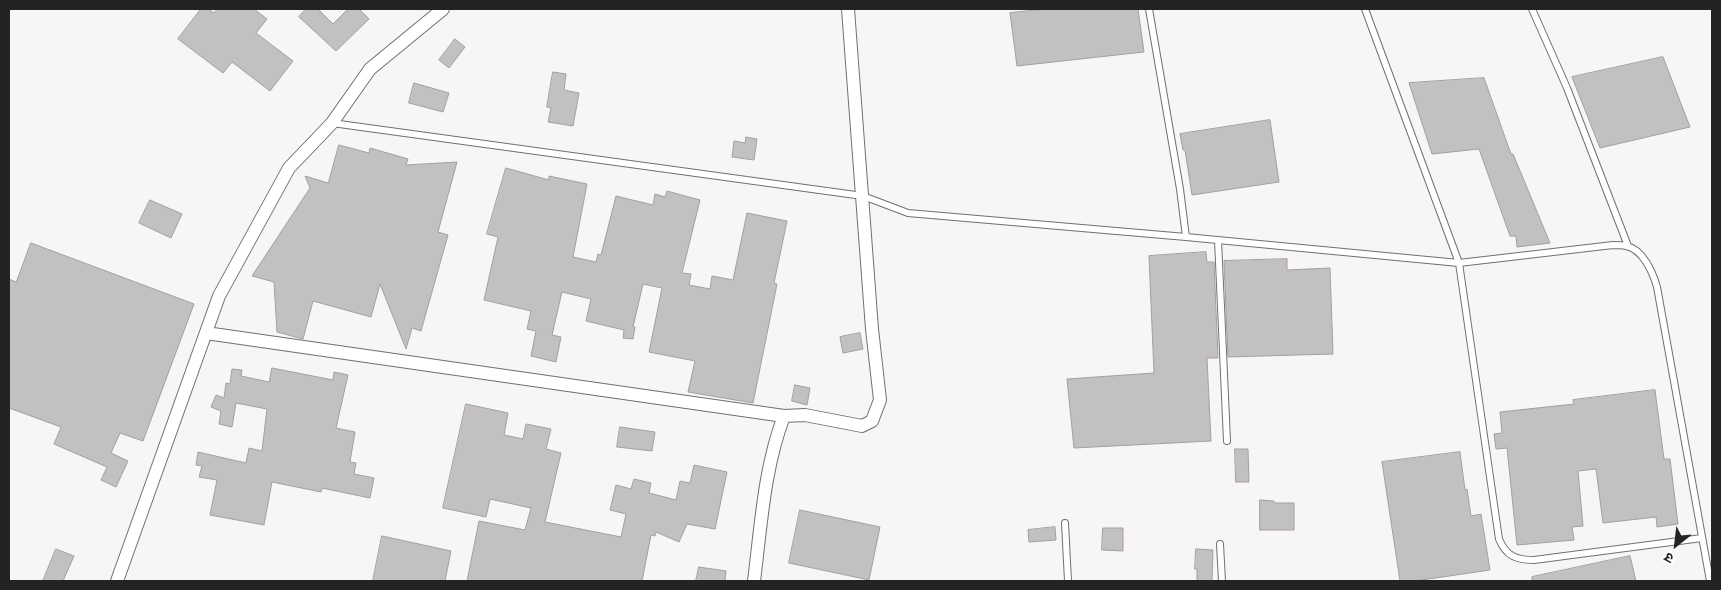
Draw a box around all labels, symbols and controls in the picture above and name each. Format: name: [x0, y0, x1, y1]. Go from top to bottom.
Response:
north arrow: [1651, 520, 1701, 570]
text: उ: [1661, 548, 1677, 568]

